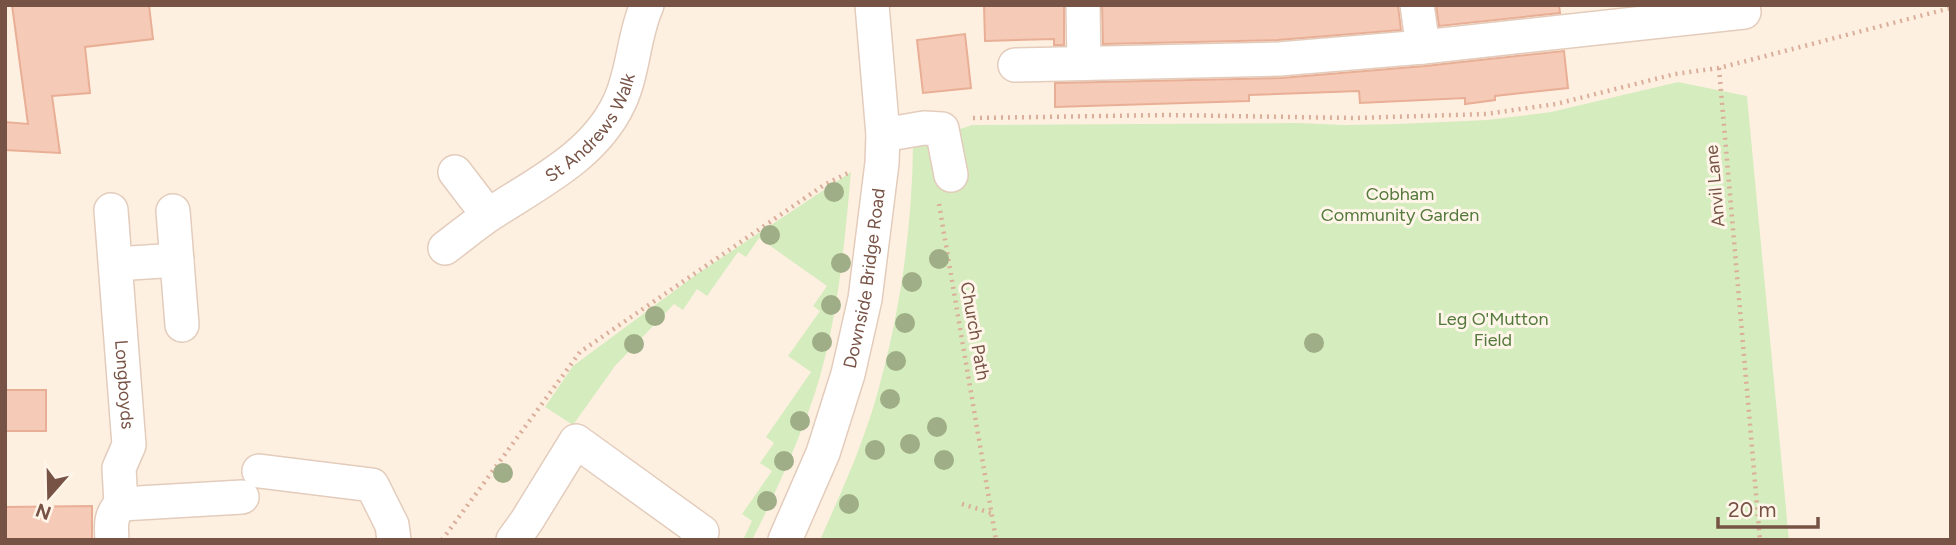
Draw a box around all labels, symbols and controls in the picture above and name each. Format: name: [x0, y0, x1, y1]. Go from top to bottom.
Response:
street label: St Andrews Walk: [541, 71, 640, 187]
street label: Anvil Lane: [1700, 144, 1730, 228]
park label: Cobham Community Garden: [1321, 183, 1479, 226]
street label: Downside Bridge Road: [839, 187, 890, 371]
street label: Church Path: [956, 280, 994, 382]
park label: Leg O'Mutton Field: [1437, 308, 1549, 351]
street label: Longboyds: [110, 339, 139, 430]
north arrow: [14, 461, 84, 531]
scale bar: [1718, 486, 1818, 530]
text: 20 m: [1728, 497, 1776, 522]
text: N: [33, 498, 54, 525]

